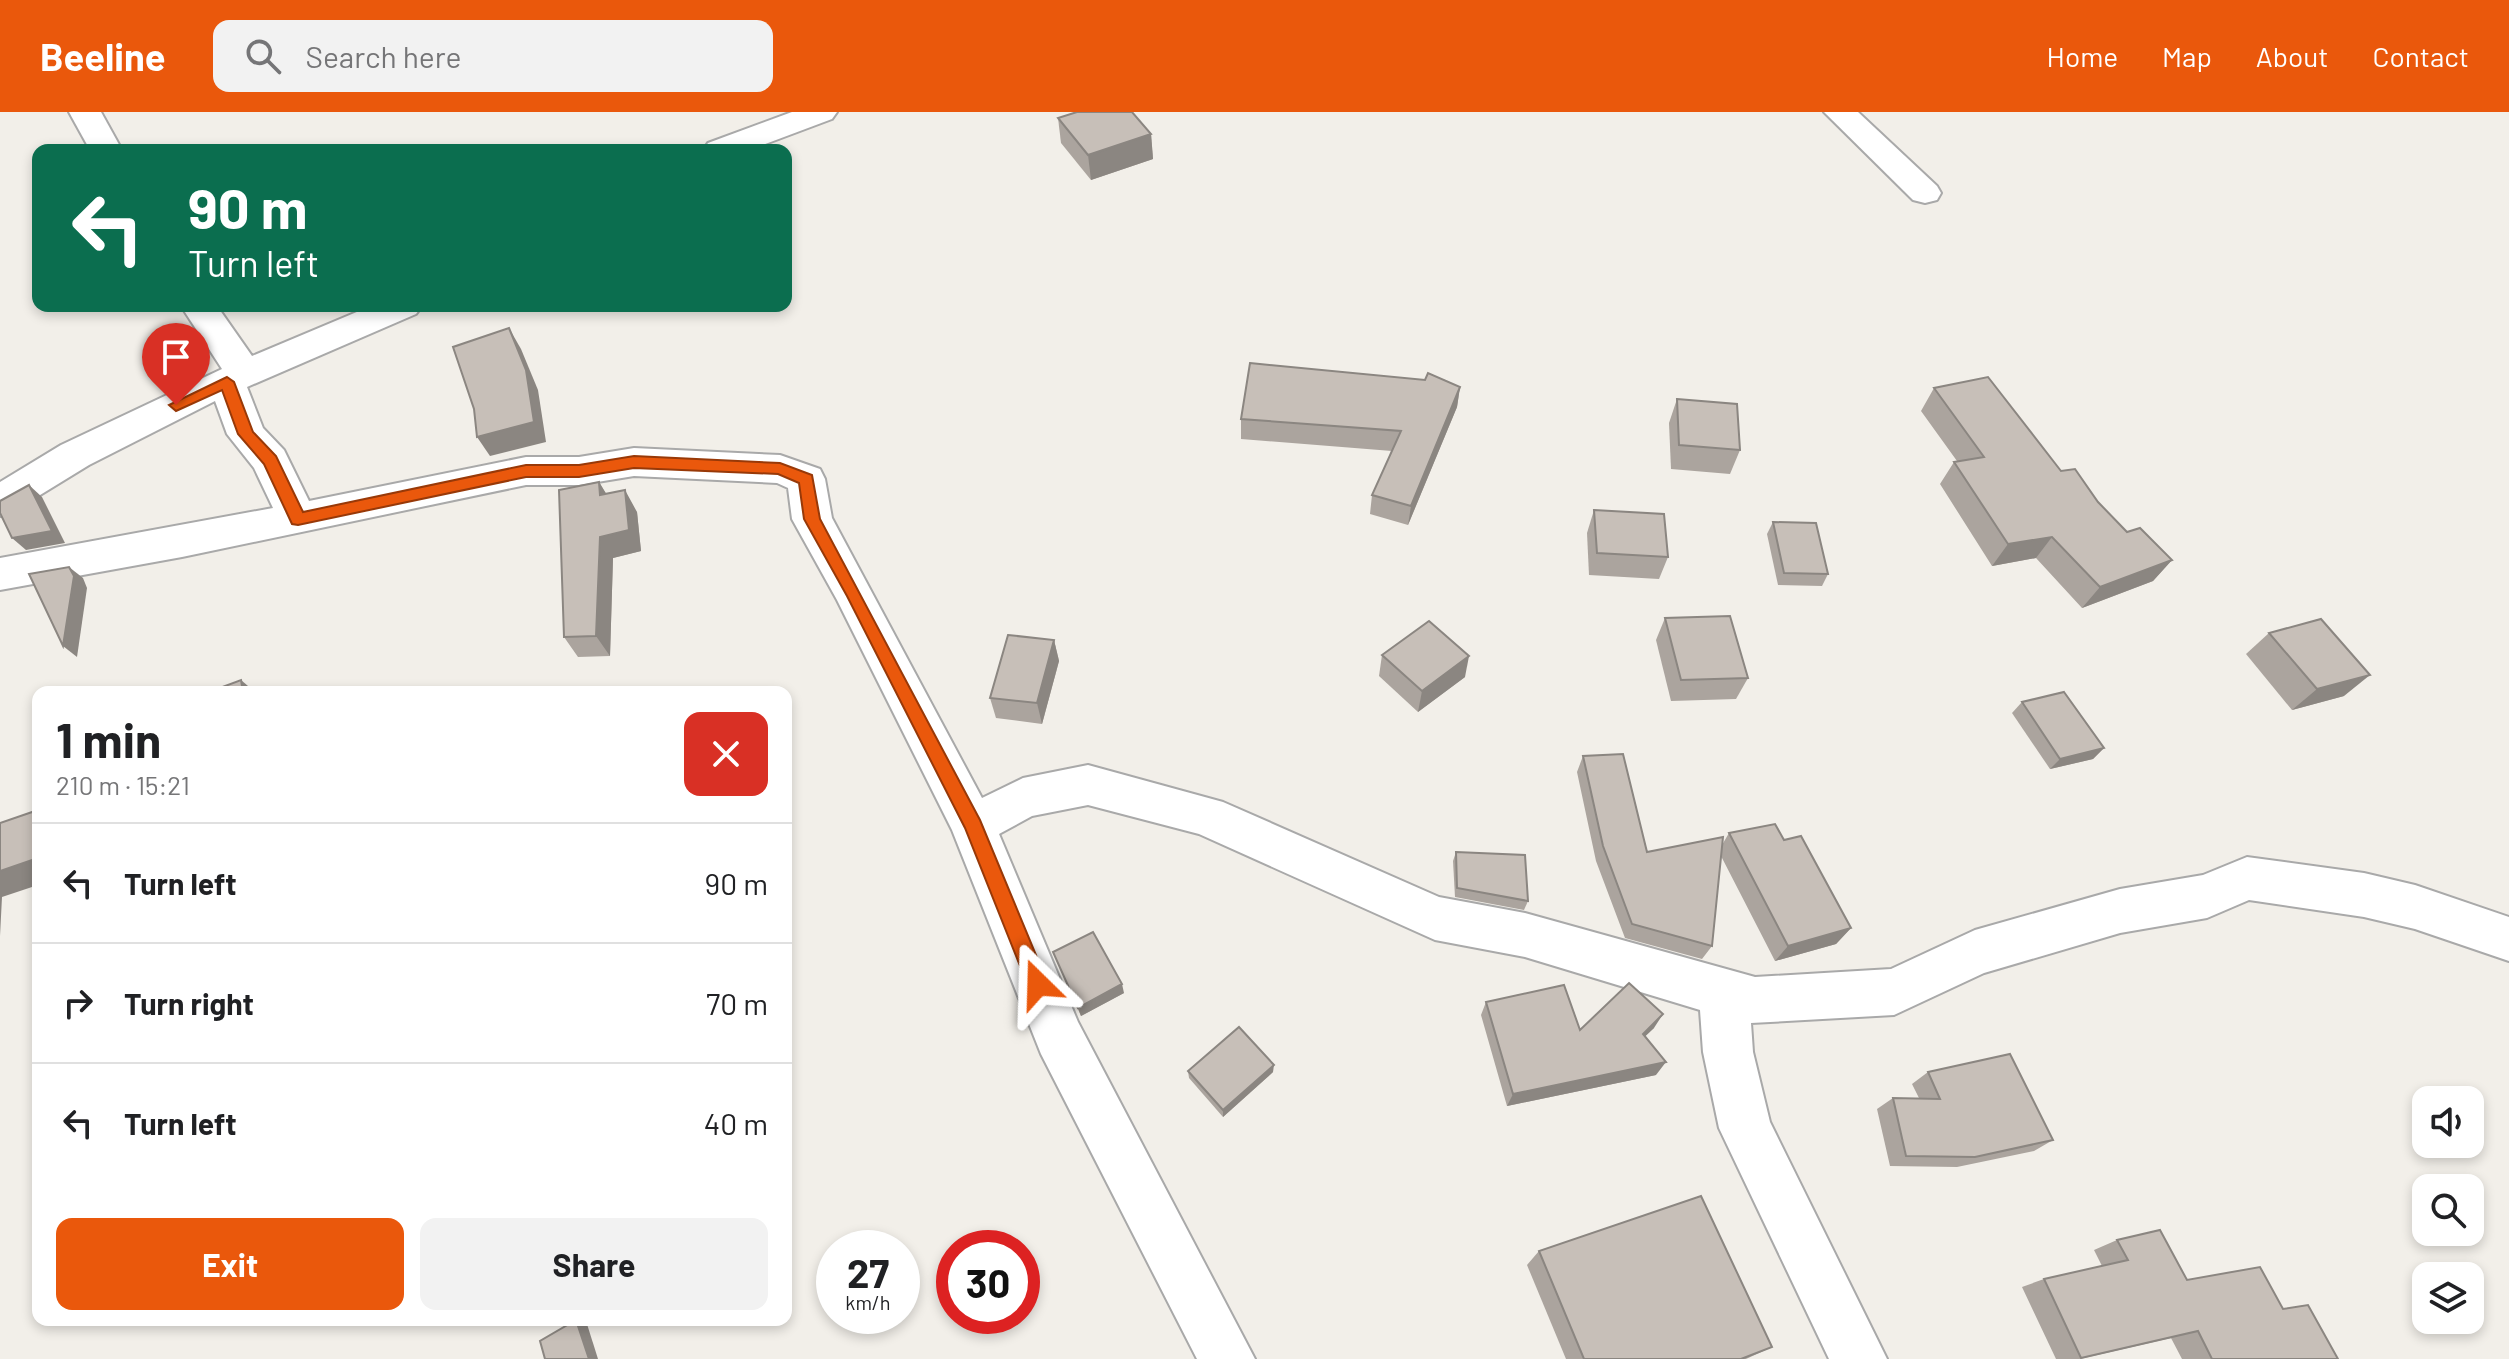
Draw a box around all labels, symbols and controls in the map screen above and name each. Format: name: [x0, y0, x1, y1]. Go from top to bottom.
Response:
search box: [213, 20, 773, 92]
text: Beeline: [40, 33, 165, 79]
icon: search: [241, 34, 285, 78]
text: Search here: [305, 38, 461, 74]
text: Home: [2047, 39, 2118, 73]
text: Map: [2162, 39, 2212, 73]
text: About: [2256, 39, 2328, 73]
text: Contact: [2372, 39, 2469, 73]
text: 90 m: [188, 173, 308, 240]
icon: left: [56, 176, 160, 280]
text: Turn left: [188, 241, 319, 284]
pin: [142, 323, 210, 405]
icon: arrive: [154, 335, 198, 379]
text: 1 min: [56, 710, 161, 768]
button: close: [684, 712, 768, 796]
text: 210 m · 15:21: [56, 769, 190, 800]
icon: left: [56, 861, 100, 905]
text: Turn left: [124, 865, 237, 901]
text: 90 m: [705, 865, 768, 901]
position arrow: [996, 942, 1080, 1026]
icon: right: [56, 981, 100, 1025]
text: Turn right: [124, 985, 254, 1021]
text: 70 m: [706, 985, 768, 1021]
map controls: [2412, 1086, 2484, 1334]
button: sound: [2412, 1086, 2484, 1158]
icon: left: [56, 1101, 100, 1145]
text: Turn left: [124, 1105, 237, 1141]
text: 40 m: [704, 1105, 768, 1141]
button: search: [2412, 1174, 2484, 1246]
button: Exit: [56, 1218, 404, 1310]
button: Share: [420, 1218, 768, 1310]
speed limit sign: 30: [936, 1230, 1040, 1334]
text: 27: [847, 1248, 889, 1296]
button: layers: [2412, 1262, 2484, 1334]
text: km/h: [845, 1290, 891, 1314]

